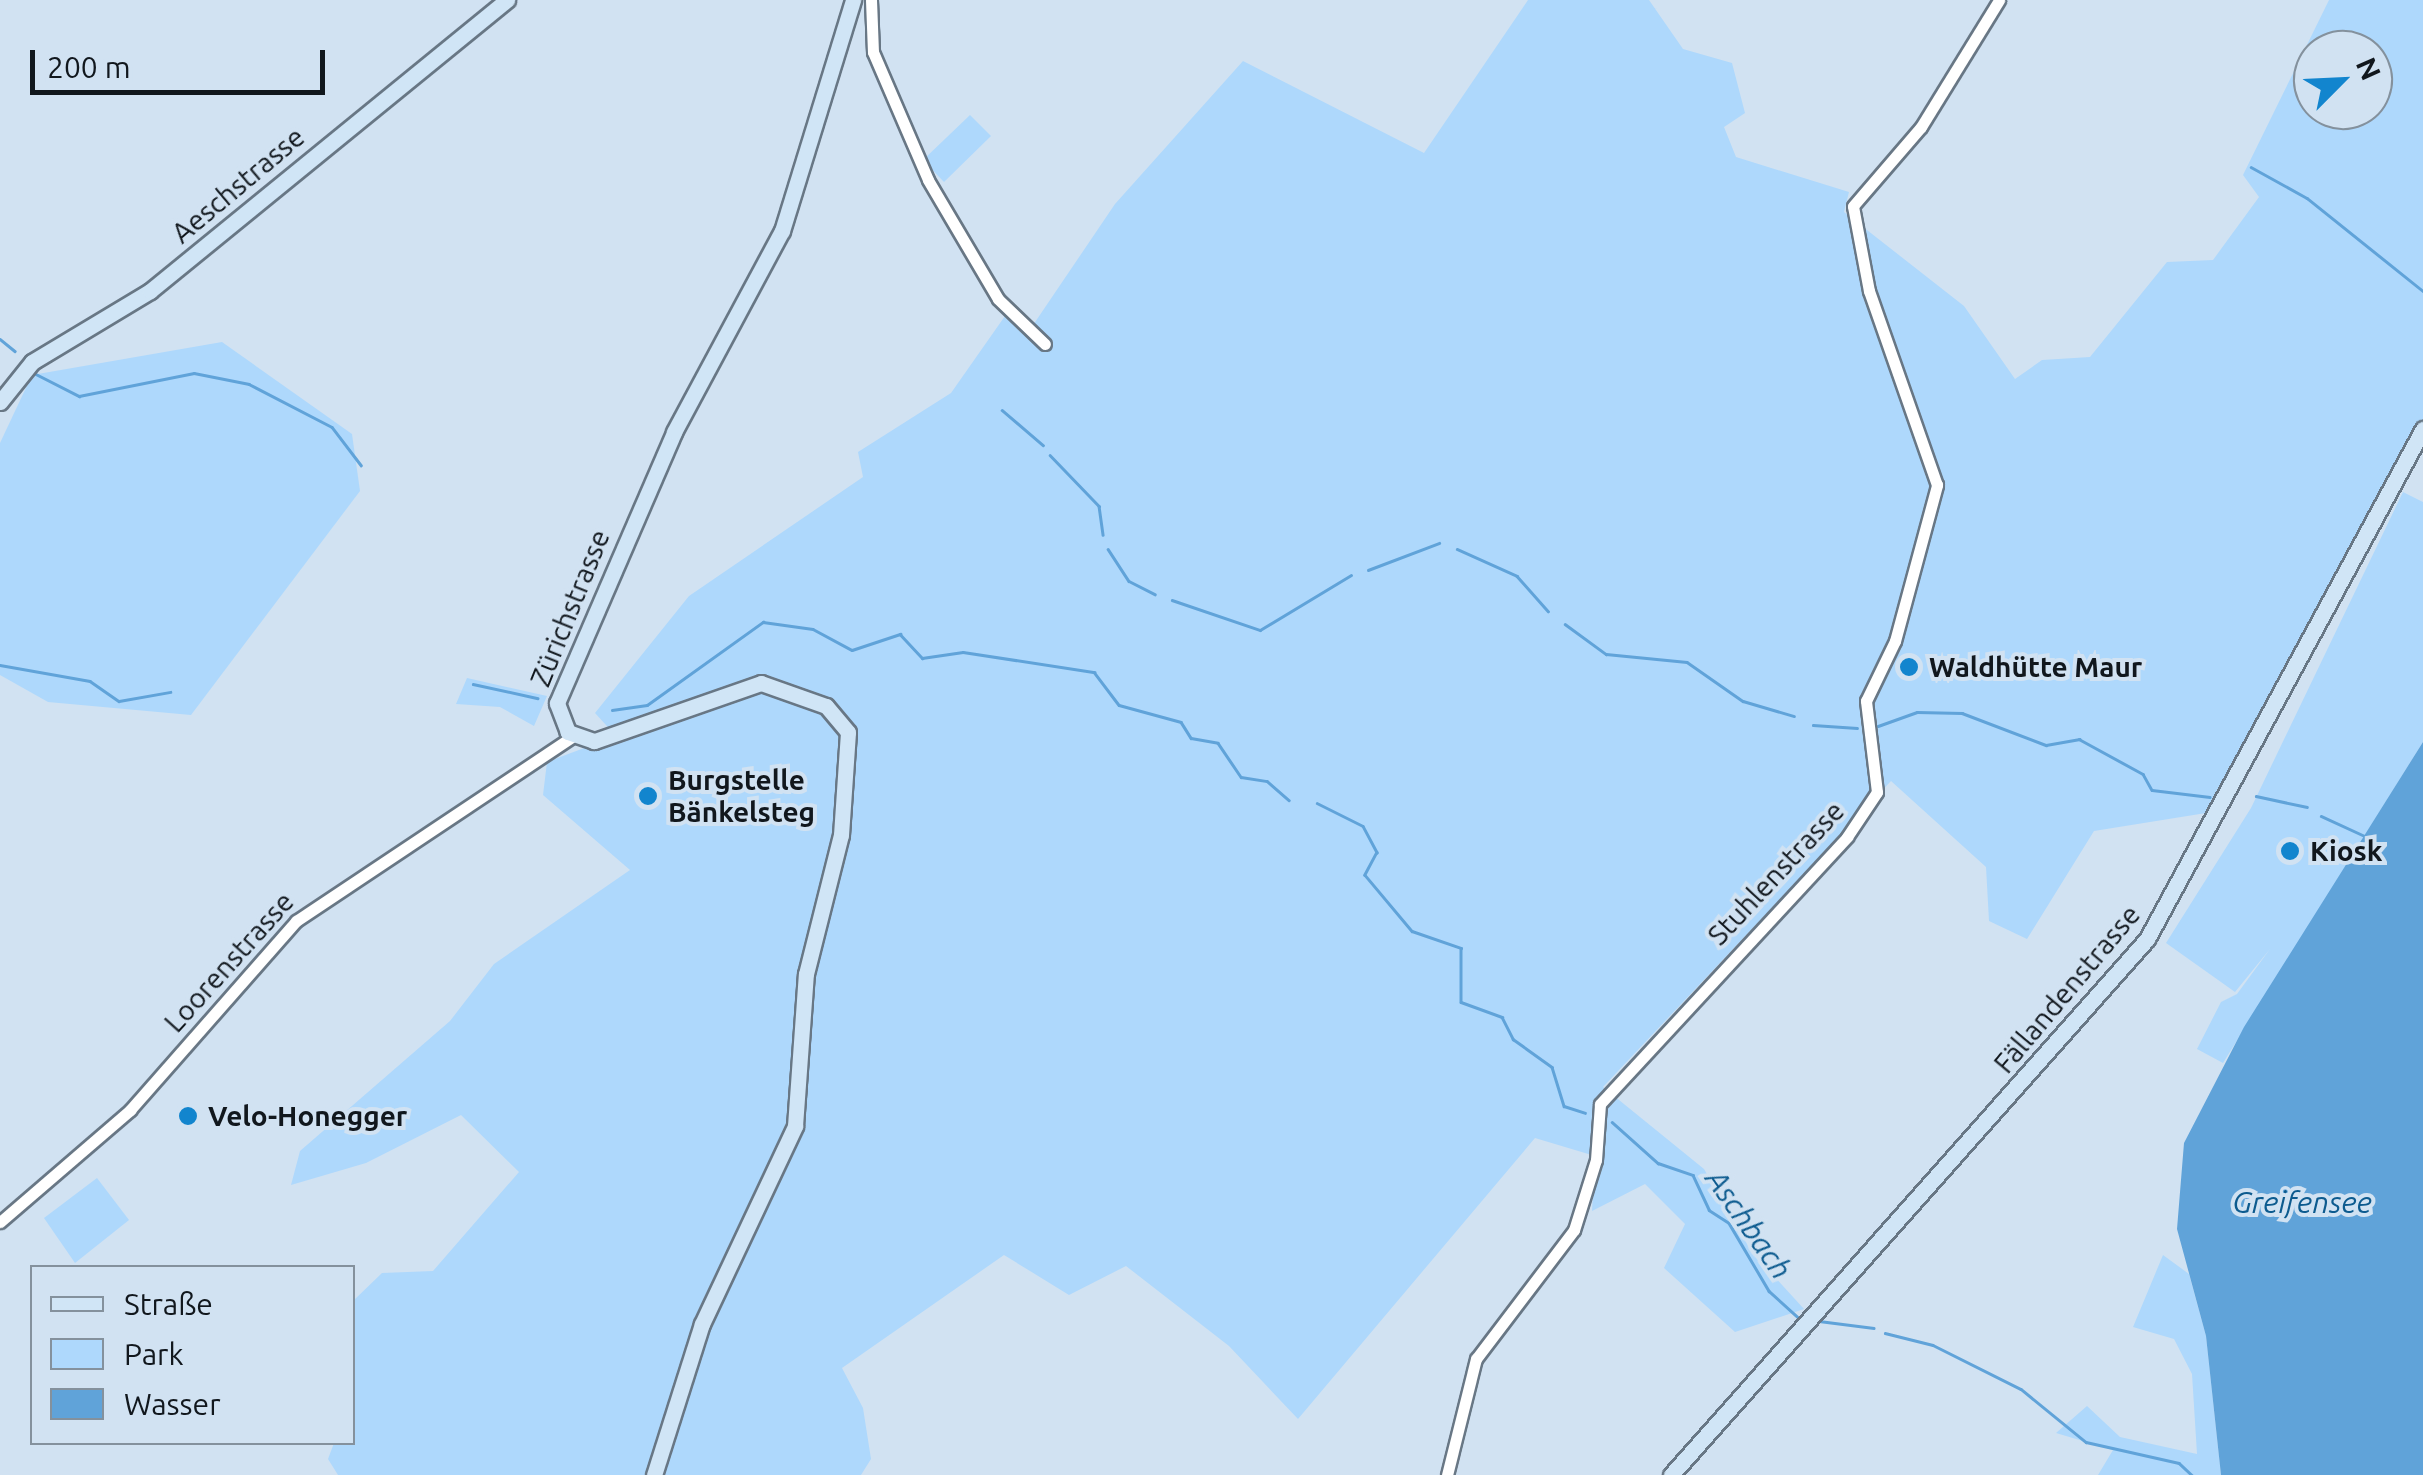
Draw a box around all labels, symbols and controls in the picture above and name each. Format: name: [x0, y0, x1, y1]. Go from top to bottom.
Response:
scale bar: [35, 30, 330, 92]
north arrow: [2293, 30, 2393, 130]
text: 200 m: [47, 50, 131, 84]
text: N: [2351, 53, 2387, 84]
street label: Aeschstrasse: [165, 120, 311, 250]
street label: Zürichstrasse: [523, 525, 617, 691]
place label: Waldhütte Maur: [1929, 650, 2142, 684]
marker: Waldhütte Maur: [1898, 656, 1920, 678]
place label: Burgstelle Bänkelsteg: [668, 763, 815, 829]
marker: Burgstelle Bänkelsteg: [637, 785, 659, 807]
street label: Stuhlenstrasse: [1701, 794, 1851, 952]
place label: Kiosk: [2310, 834, 2383, 868]
marker: Kiosk: [2279, 840, 2301, 862]
street label: Loorenstrasse: [157, 885, 301, 1039]
street label: Fällandenstrasse: [1987, 898, 2147, 1080]
place label: Velo-Honegger: [208, 1099, 407, 1133]
marker: Velo-Honegger: [177, 1105, 199, 1127]
water label: Aschbach: [1698, 1162, 1800, 1286]
water label: Greifensee: [2232, 1184, 2372, 1220]
legend: [30, 1265, 355, 1445]
text: Straße: [124, 1287, 213, 1321]
text: Park: [124, 1337, 184, 1371]
text: Wasser: [124, 1387, 221, 1421]

